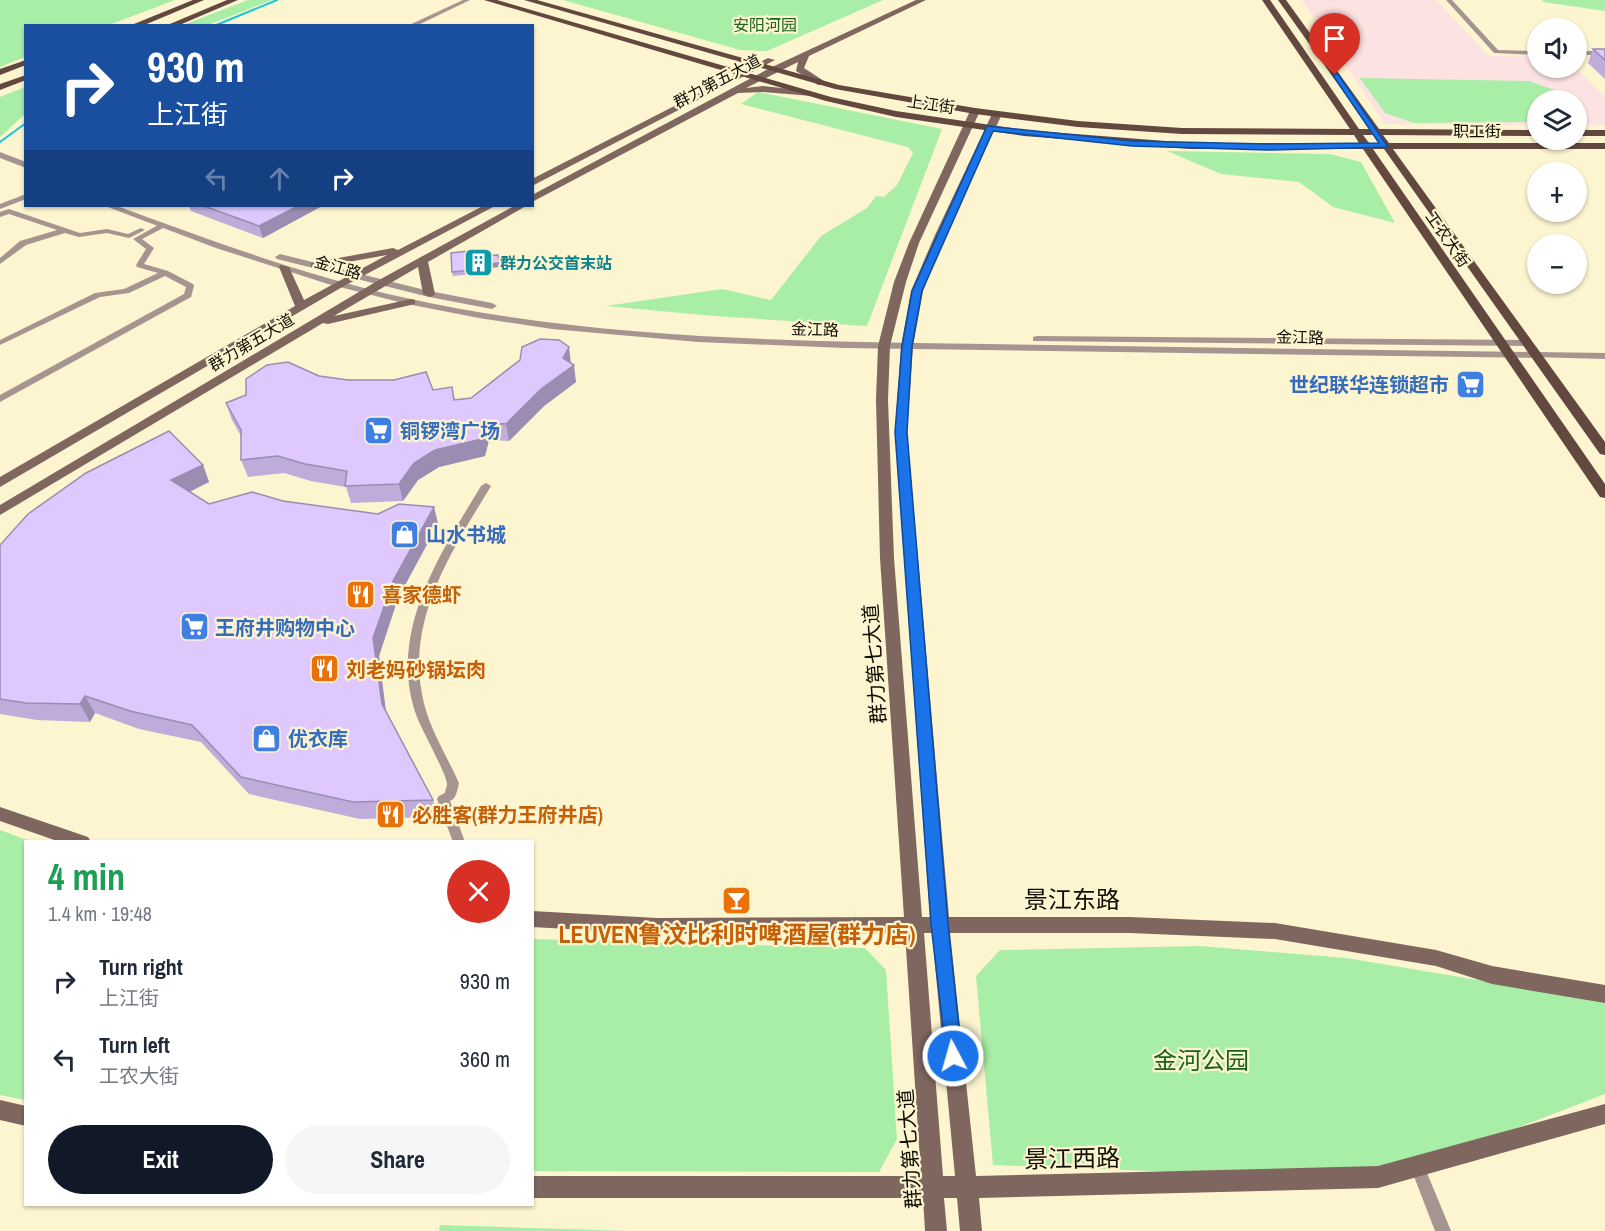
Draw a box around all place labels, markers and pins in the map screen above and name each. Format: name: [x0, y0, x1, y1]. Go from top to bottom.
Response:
pin: [1309, 13, 1360, 75]
building icon: 群力公交首末站: [463, 247, 495, 279]
place label: 群力公交首末站: [500, 252, 612, 274]
supermarket icon: 世纪联华连锁超市: [1454, 368, 1486, 400]
place label: 世纪联华连锁超市: [1289, 371, 1449, 398]
supermarket icon: 铜锣湾广场: [363, 414, 395, 446]
place label: 铜锣湾广场: [400, 417, 500, 444]
shop icon: 山水书城: [389, 518, 421, 550]
place label: 山水书城: [426, 521, 506, 548]
restaurant icon: 喜家德虾: [345, 578, 377, 610]
place label: 喜家德虾: [382, 581, 462, 608]
supermarket icon: 王府井购物中心: [178, 611, 210, 643]
place label: 王府井购物中心: [215, 614, 355, 641]
restaurant icon: 刘老妈砂锅坛肉: [309, 653, 341, 685]
place label: 刘老妈砂锅坛肉: [346, 656, 486, 683]
shop icon: 优衣库: [251, 722, 283, 754]
place label: 优衣库: [288, 725, 348, 752]
restaurant icon: 必胜客(群力王府井店): [375, 798, 407, 830]
place label: 必胜客(群力王府井店): [412, 801, 603, 828]
bar icon: LEUVEN鲁汶比利时啤酒屋(群力店): [721, 885, 753, 917]
place label: LEUVEN鲁汶比利时啤酒屋(群力店): [559, 918, 915, 950]

